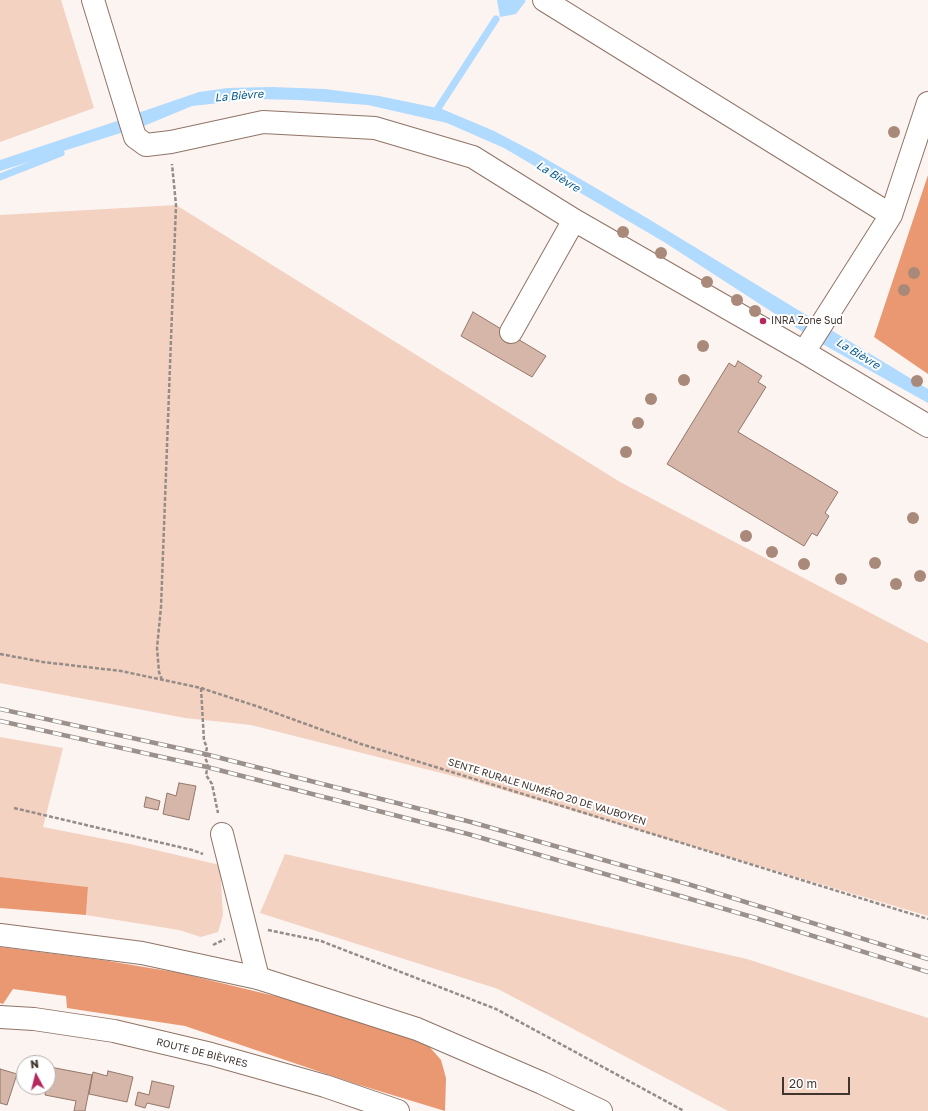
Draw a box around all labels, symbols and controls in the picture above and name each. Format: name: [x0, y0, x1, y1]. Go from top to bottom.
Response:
water label: La Bièvre: [214, 87, 264, 105]
water label: La Bièvre: [534, 159, 582, 195]
place label: INRA Zone Sud: [771, 315, 843, 327]
marker: INRA Zone Sud: [758, 316, 768, 326]
water label: La Bièvre: [834, 336, 882, 372]
street label: SENTE RURALE NUMÉRO 20 DE VAUBOYEN: [447, 756, 647, 828]
street label: ROUTE DE BIÈVRES: [155, 1036, 249, 1070]
north arrow: [16, 1055, 56, 1095]
text: N: [30, 1057, 40, 1071]
scale bar: [784, 1069, 852, 1095]
text: 20 m: [789, 1076, 817, 1091]

